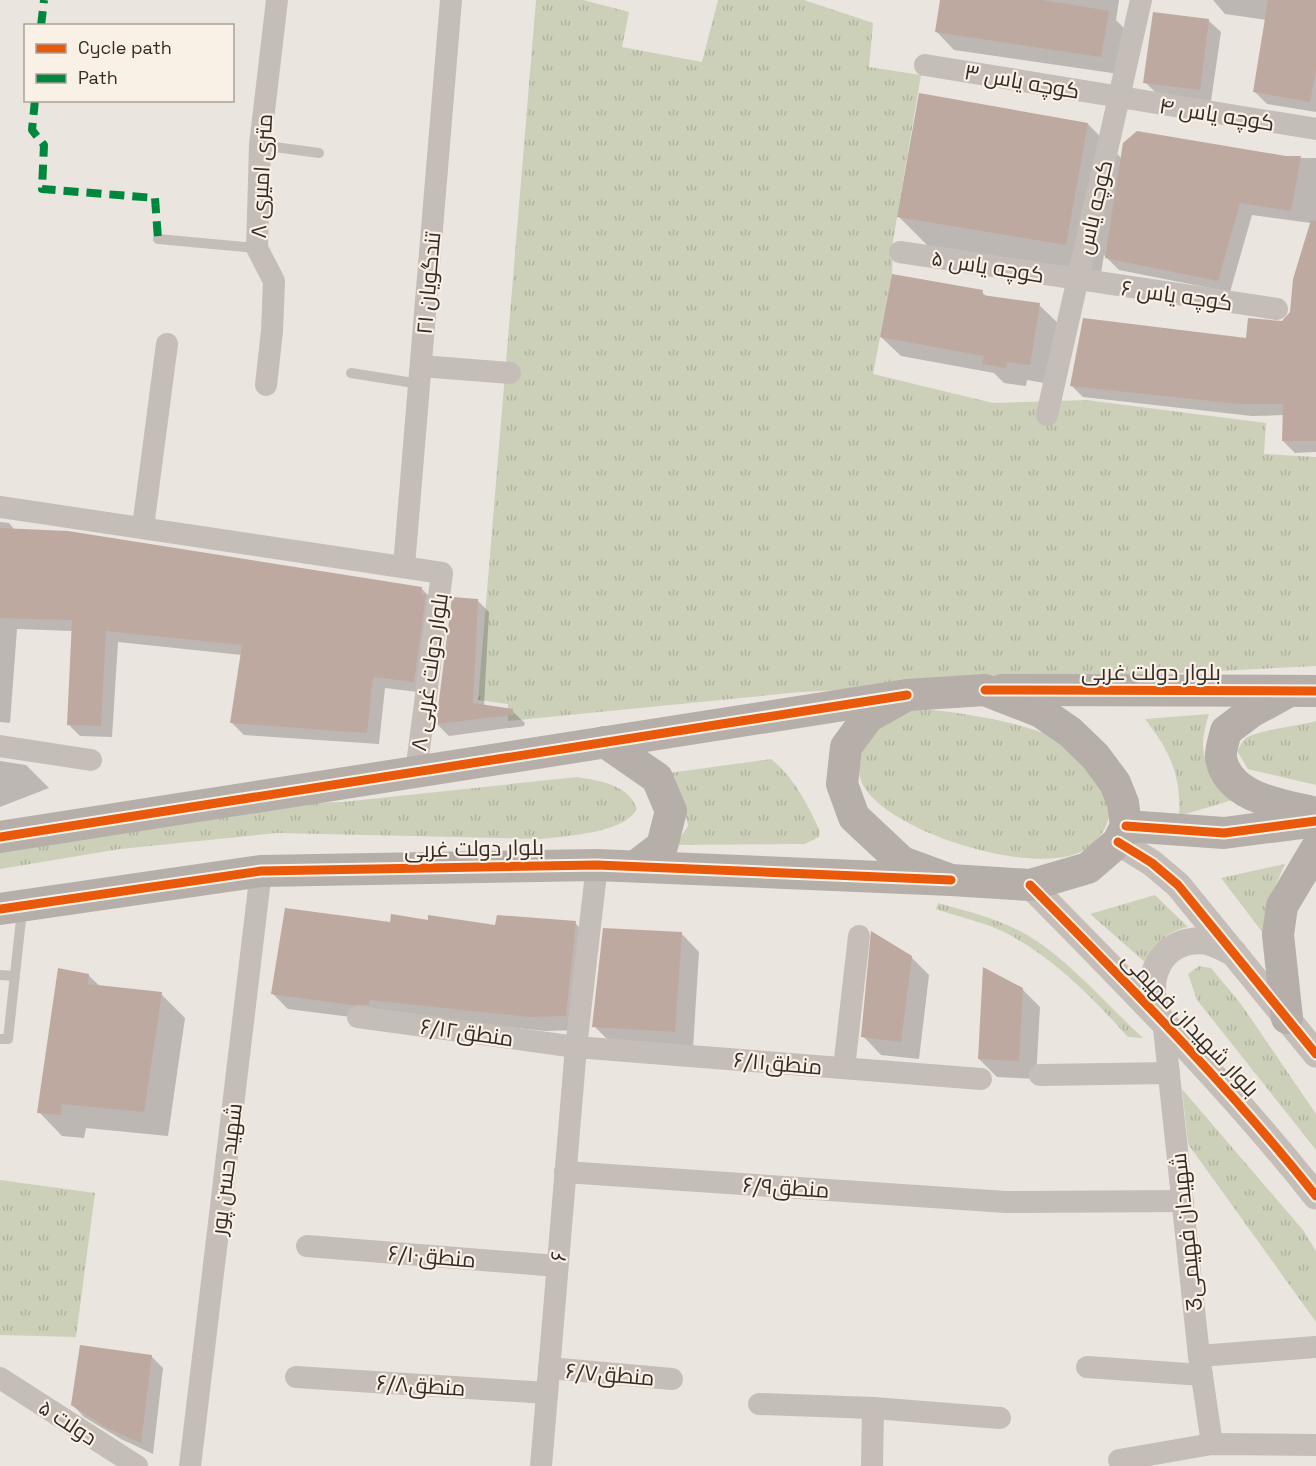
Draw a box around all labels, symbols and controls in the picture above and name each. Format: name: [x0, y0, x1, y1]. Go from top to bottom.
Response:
legend: [24, 24, 234, 102]
text: Cycle path: [78, 36, 172, 59]
street label: کوچه یاس ۳: [962, 57, 1082, 106]
text: Path: [78, 66, 118, 89]
street label: کوچه یاس ۴: [1157, 91, 1277, 138]
street label: ۸ متری امیری: [244, 113, 278, 239]
street label: کوچه یاس: [1070, 157, 1119, 257]
street label: ۲۱ تندگویان: [410, 230, 446, 335]
street label: کوچه یاس ۵: [929, 243, 1046, 290]
street label: کوچه یاس ۶: [1119, 273, 1235, 318]
street label: بلوار دولت غربی ۸: [404, 591, 454, 753]
street label: بلوار دولت غربی: [1081, 658, 1221, 686]
street label: بلوار دولت غربی: [404, 833, 544, 863]
street label: بلوار شهیدان فهیمی: [1116, 946, 1266, 1102]
street label: منطق۶/۱۲: [419, 1012, 515, 1052]
street label: منطق۶/۱۱: [732, 1045, 824, 1081]
street label: شهید حسن پور: [204, 1101, 249, 1239]
street label: 3شهیدان فهیمی: [1164, 1151, 1208, 1313]
street label: منطق۶/۹: [742, 1170, 830, 1204]
street label: منطق۶/۱۰: [387, 1238, 477, 1274]
street label: ۶: [544, 1250, 572, 1262]
street label: منطق۶/۷: [564, 1356, 656, 1392]
street label: منطق۶/۸: [376, 1368, 466, 1402]
street label: ۵ دولت: [33, 1393, 103, 1451]

